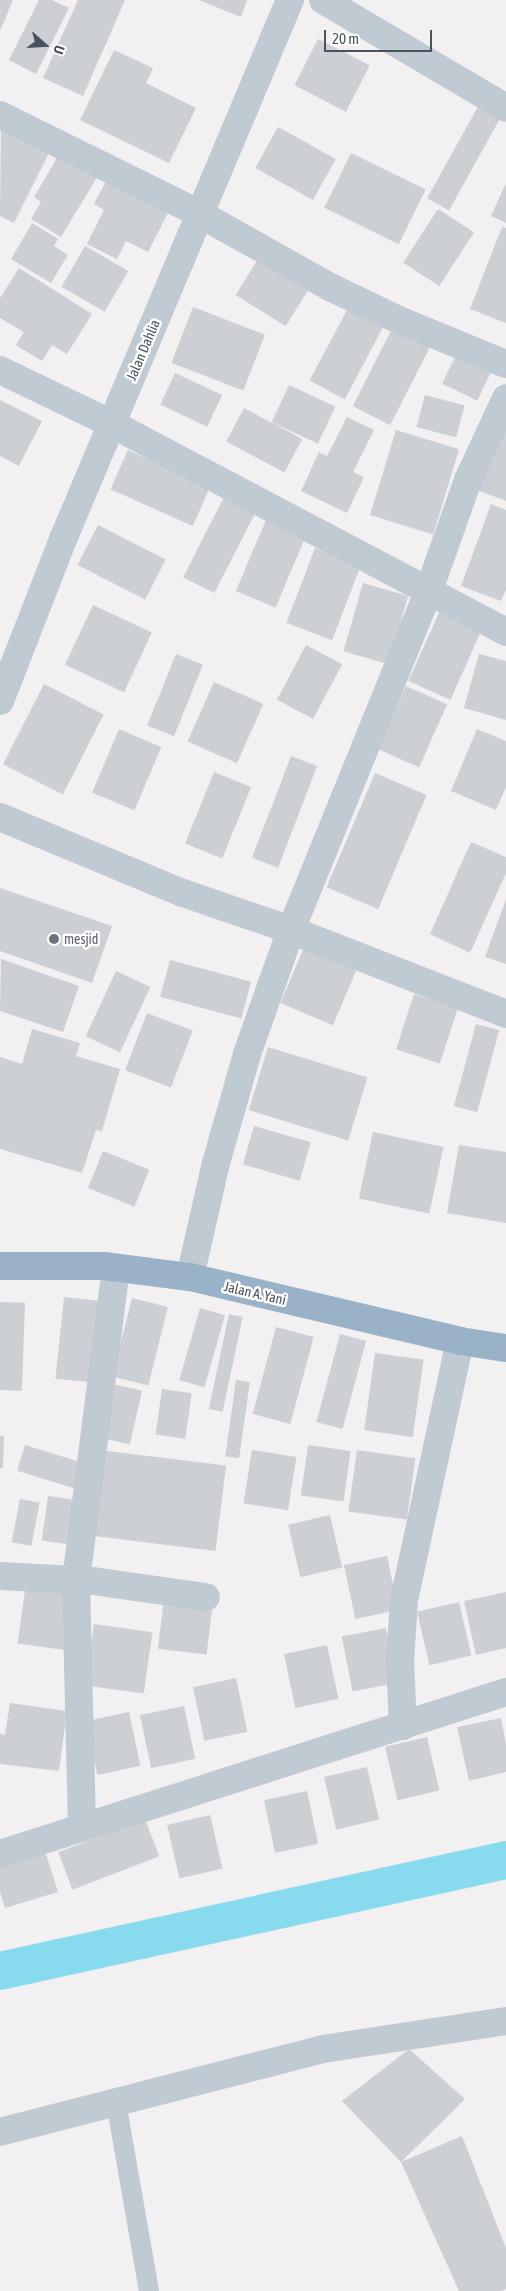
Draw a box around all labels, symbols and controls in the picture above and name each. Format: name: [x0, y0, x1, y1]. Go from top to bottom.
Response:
north arrow: [20, 20, 70, 70]
scale bar: [326, 20, 434, 52]
text: 20 m: [332, 30, 359, 47]
text: U: [50, 43, 68, 56]
street label: Jalan Dahlia: [123, 317, 163, 383]
place label: mesjid: [64, 931, 98, 947]
marker: mesjid: [48, 933, 60, 945]
street label: Jalan A. Yani: [222, 1278, 288, 1308]

